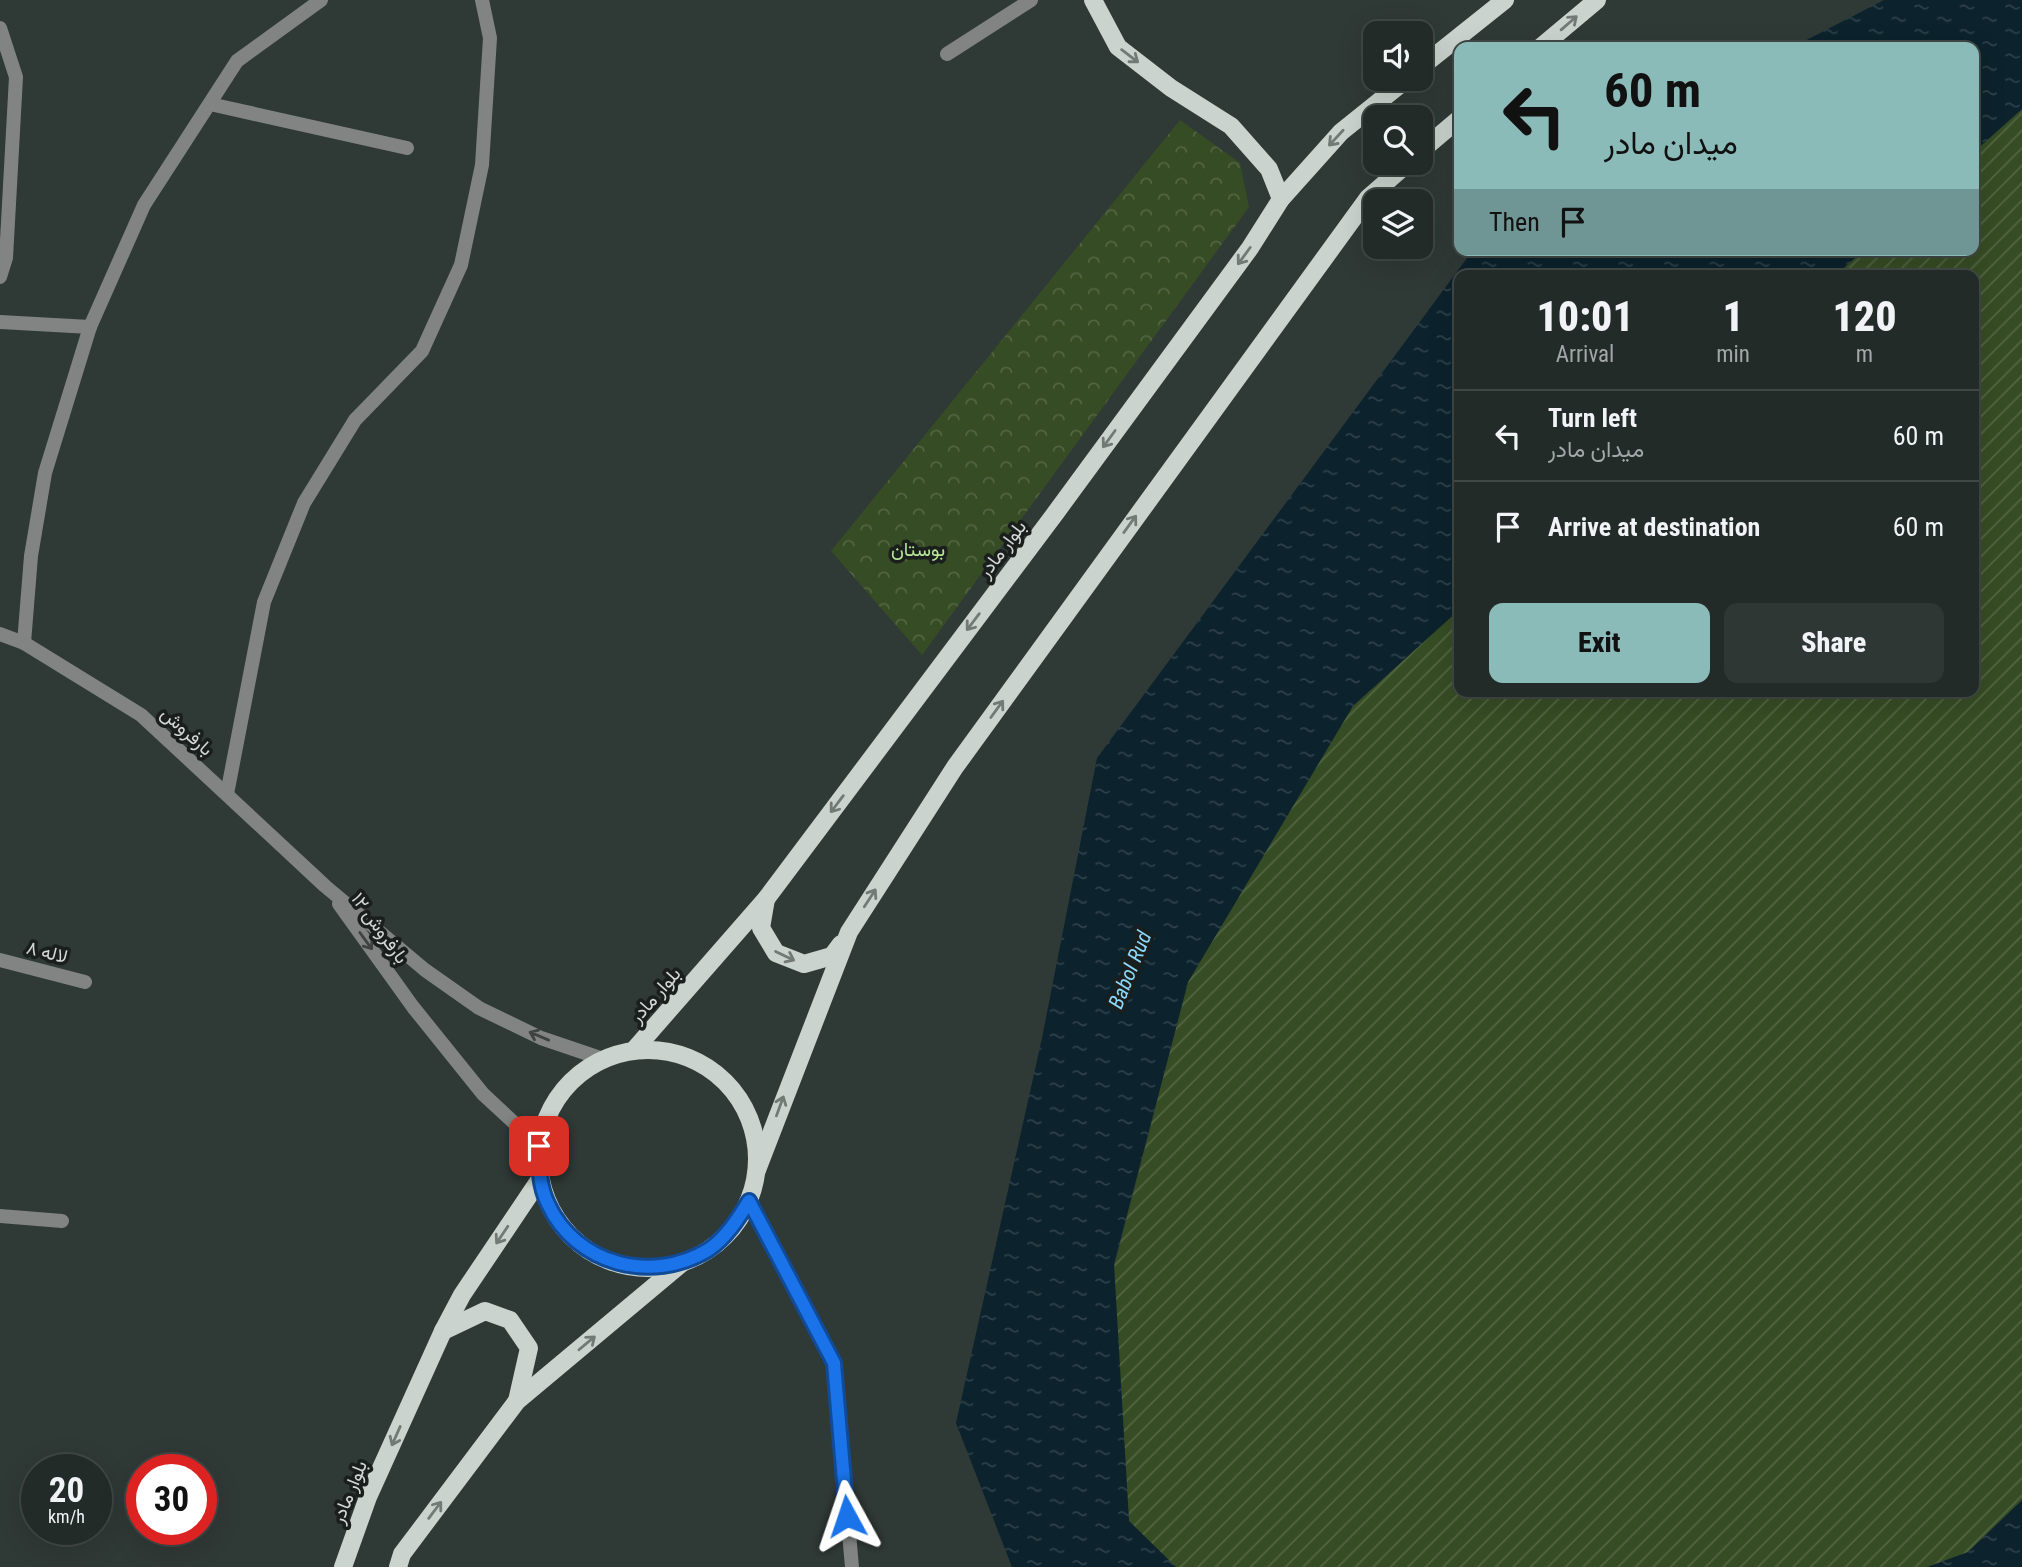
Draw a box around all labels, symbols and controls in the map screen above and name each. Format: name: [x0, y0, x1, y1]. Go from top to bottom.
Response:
one-way arrow: [1559, 15, 1577, 31]
map controls: [1363, 21, 1433, 259]
button: sound: [1363, 21, 1433, 91]
one-way arrow: [1120, 49, 1139, 63]
text: 60 m: [1604, 62, 1701, 119]
icon: left: [1489, 70, 1580, 161]
button: search: [1363, 105, 1433, 175]
text: میدان مادر: [1604, 124, 1738, 162]
one-way arrow: [1327, 129, 1344, 146]
button: layers: [1363, 189, 1433, 259]
icon: arrive: [1554, 203, 1592, 241]
text: Then: [1489, 207, 1540, 237]
one-way arrow: [1237, 246, 1251, 265]
text: 10:01: [1536, 292, 1634, 341]
text: 1: [1722, 292, 1744, 341]
text: 120: [1832, 292, 1897, 341]
text: Arrival: [1556, 341, 1614, 368]
text: min: [1716, 341, 1750, 368]
text: m: [1856, 341, 1873, 368]
text: Turn left: [1548, 403, 1637, 433]
icon: left: [1489, 417, 1527, 455]
text: 60 m: [1893, 421, 1944, 451]
one-way arrow: [1102, 429, 1116, 448]
text: میدان مادر: [1548, 436, 1644, 463]
icon: arrive: [1489, 508, 1527, 546]
text: Arrive at destination: [1548, 512, 1760, 542]
text: 60 m: [1893, 512, 1944, 542]
one-way arrow: [1122, 515, 1137, 534]
street label: بلوار مادر: [972, 516, 1031, 583]
park label: بوستان: [891, 538, 945, 561]
button: Exit: [1489, 603, 1710, 683]
button: Share: [1724, 603, 1944, 683]
one-way arrow: [966, 612, 981, 631]
one-way arrow: [990, 700, 1004, 719]
street label: بارفروش: [156, 702, 218, 760]
one-way arrow: [829, 794, 844, 813]
street label: بارفروش ۱۲: [347, 888, 413, 968]
one-way arrow: [863, 889, 878, 908]
water label: Babol Rud: [1104, 927, 1157, 1012]
one-way arrow: [358, 931, 373, 950]
street label: لاله ۸: [24, 936, 70, 968]
one-way arrow: [775, 950, 796, 963]
street label: بلوار مادر: [624, 963, 685, 1028]
one-way arrow: [528, 1029, 550, 1042]
one-way arrow: [775, 1096, 788, 1118]
pin: [509, 1116, 569, 1176]
icon: arrive: [520, 1127, 558, 1165]
one-way arrow: [495, 1225, 509, 1244]
one-way arrow: [577, 1335, 595, 1351]
one-way arrow: [389, 1425, 402, 1446]
speed limit sign: 30: [126, 1454, 217, 1545]
street label: بلوار مادر: [326, 1457, 372, 1528]
text: 20: [49, 1470, 84, 1511]
position arrow: [810, 1479, 884, 1553]
one-way arrow: [427, 1501, 442, 1520]
text: km/h: [48, 1506, 85, 1527]

